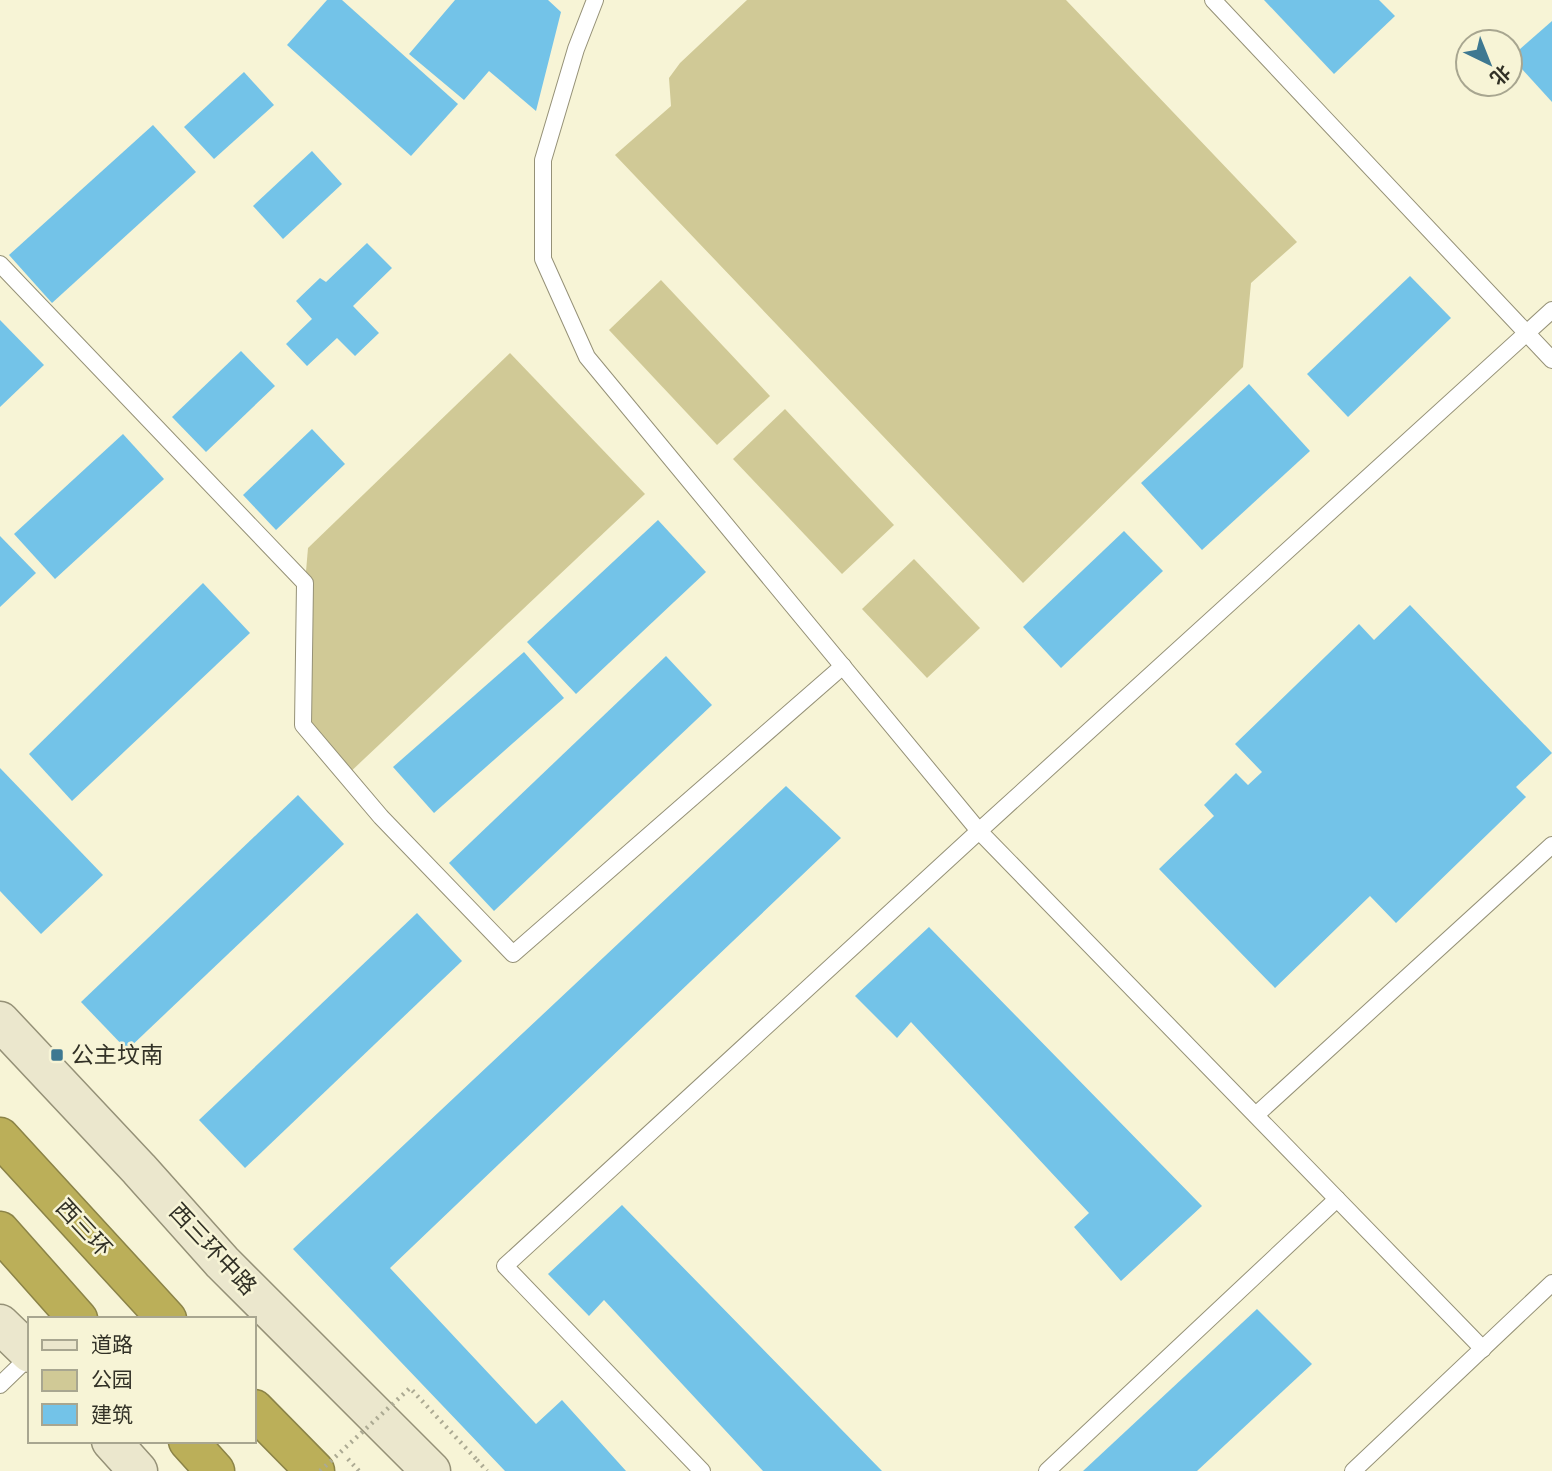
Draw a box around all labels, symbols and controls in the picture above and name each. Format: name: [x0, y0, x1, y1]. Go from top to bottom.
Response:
north arrow: [1454, 28, 1524, 98]
text: 北: [1485, 60, 1515, 90]
place label: 公主坟南: [71, 1041, 163, 1069]
marker: 公主坟南: [49, 1047, 65, 1063]
street label: 西三环: [50, 1193, 118, 1263]
street label: 西三环中路: [164, 1197, 262, 1301]
legend: [28, 1317, 256, 1443]
text: 道路: [91, 1332, 133, 1358]
text: 公园: [91, 1367, 133, 1393]
text: 建筑: [91, 1402, 133, 1428]

